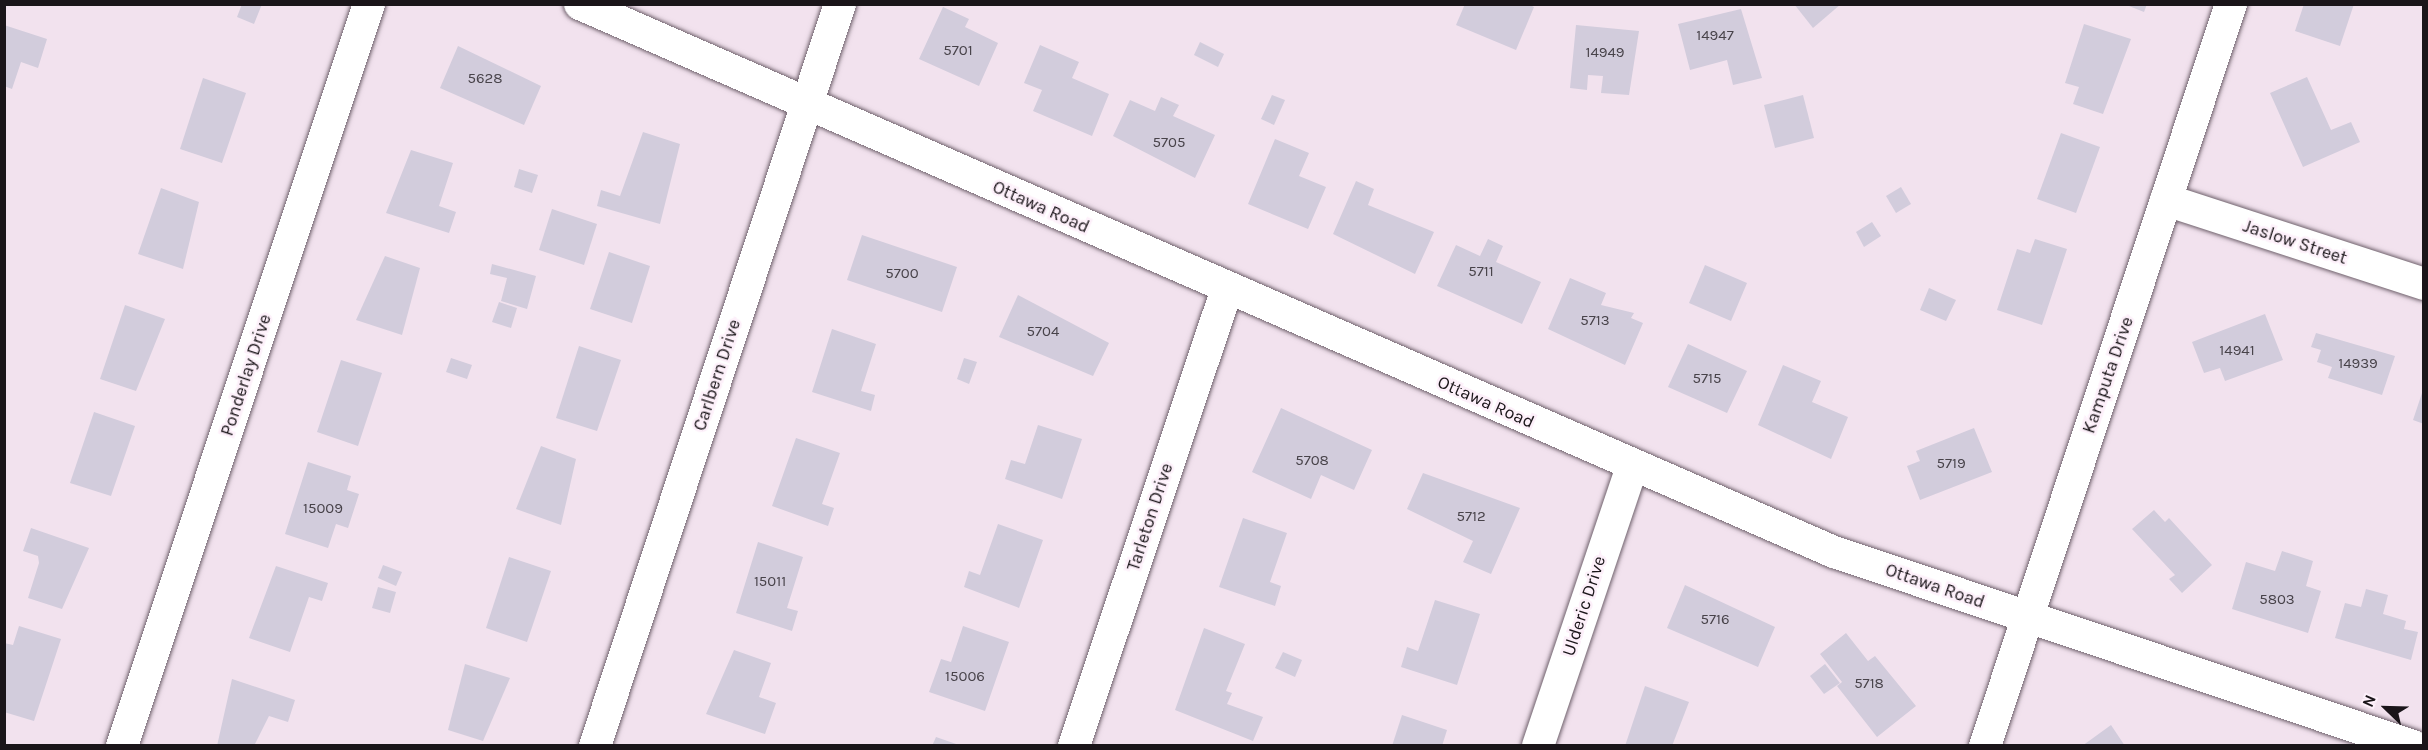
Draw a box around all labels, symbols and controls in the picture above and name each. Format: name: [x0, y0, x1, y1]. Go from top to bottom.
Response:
house number: 14947: [1696, 27, 1734, 45]
house number: 5701: [943, 42, 973, 60]
house number: 14949: [1585, 44, 1625, 62]
house number: 5628: [468, 70, 502, 88]
house number: 5705: [1153, 134, 1185, 152]
street label: Ottawa Road: [989, 176, 1093, 238]
street label: Jaslow Street: [2240, 215, 2350, 269]
house number: 5711: [1468, 263, 1494, 281]
house number: 5700: [885, 265, 919, 283]
street label: Ponderlay Drive: [216, 311, 276, 439]
house number: 5713: [1580, 312, 1610, 330]
street label: Kamputa Drive: [2078, 314, 2138, 436]
street label: Carlbern Drive: [689, 316, 745, 434]
house number: 5704: [1027, 323, 1059, 341]
house number: 14941: [2219, 342, 2255, 360]
house number: 14939: [2338, 355, 2378, 373]
house number: 5715: [1693, 370, 1721, 388]
street label: Ottawa Road: [1434, 371, 1538, 433]
house number: 5708: [1295, 452, 1329, 470]
house number: 5719: [1936, 455, 1966, 473]
street label: Tarleton Drive: [1122, 460, 1178, 574]
house number: 15009: [303, 500, 343, 518]
house number: 5712: [1456, 508, 1486, 526]
street label: Ulderic Drive: [1558, 553, 1610, 659]
street label: Ottawa Road: [1882, 559, 1988, 613]
house number: 15011: [754, 573, 786, 591]
house number: 5803: [2259, 591, 2295, 609]
house number: 5716: [1700, 611, 1730, 629]
house number: 15006: [945, 668, 985, 686]
house number: 5718: [1854, 675, 1884, 693]
north arrow: [2356, 678, 2416, 738]
text: N: [2358, 692, 2380, 710]

